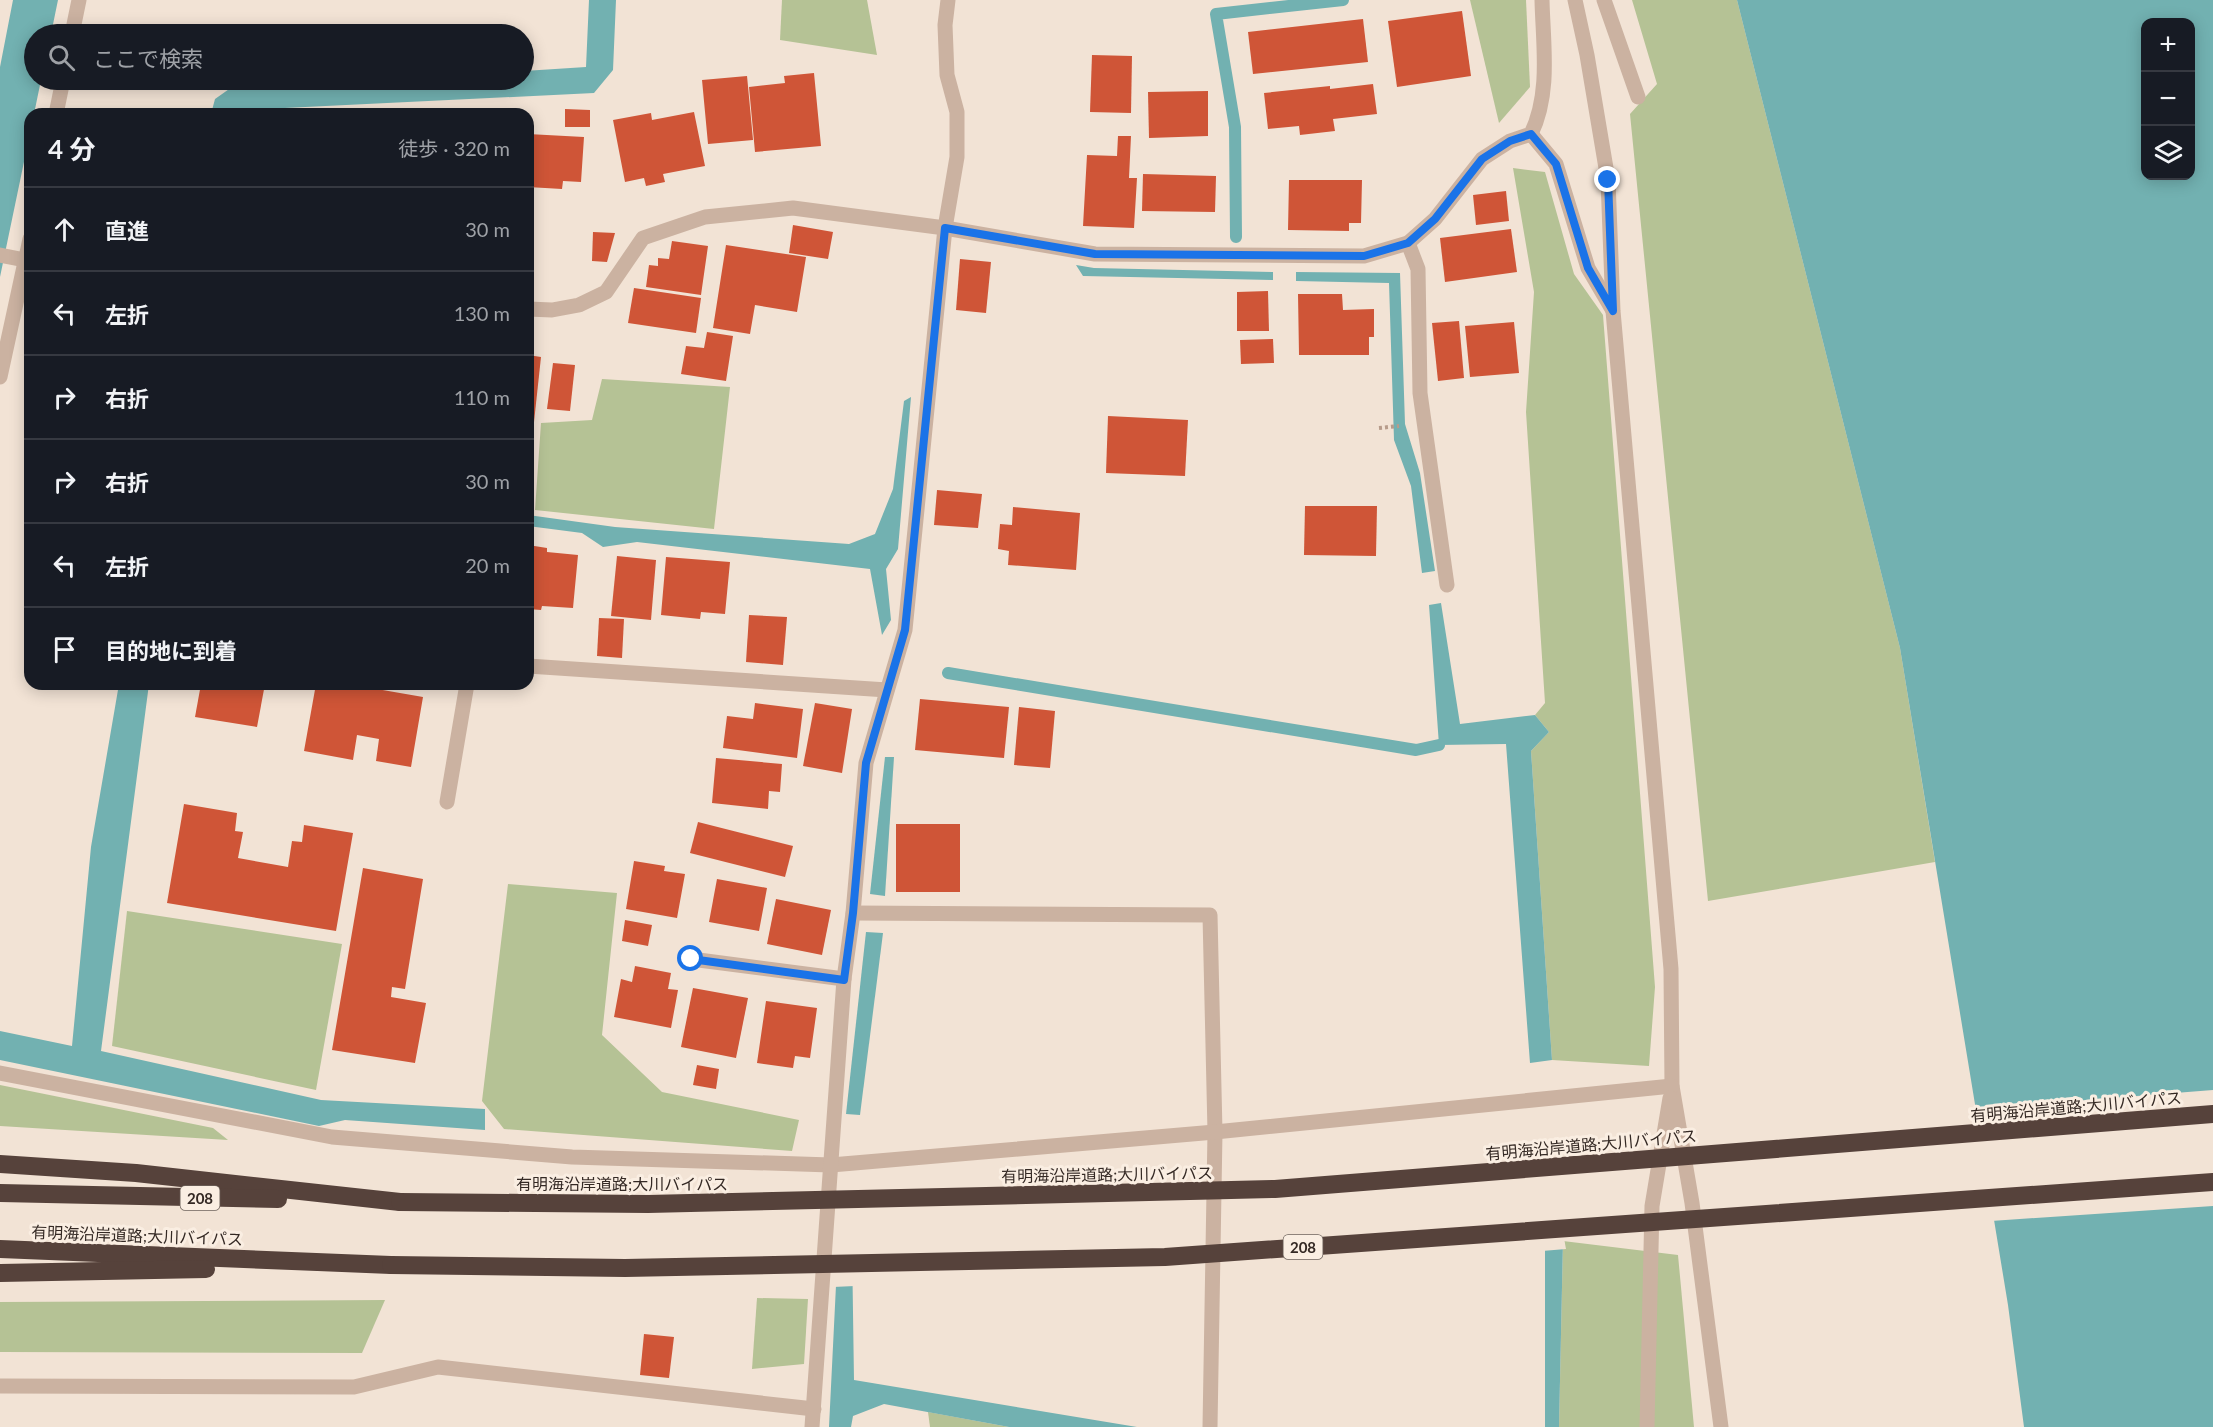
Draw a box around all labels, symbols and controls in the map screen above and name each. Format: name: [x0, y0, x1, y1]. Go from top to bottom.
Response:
map controls: [2141, 18, 2195, 180]
button: +: [2141, 18, 2195, 72]
search box: [24, 24, 534, 90]
icon: search: [45, 41, 78, 74]
text: ここで検索: [93, 45, 203, 72]
button: −: [2141, 72, 2195, 126]
button: layers: [2141, 126, 2195, 180]
text: 4 分: [48, 133, 95, 165]
text: 徒歩 · 320 m: [398, 136, 510, 160]
route end: [1594, 166, 1620, 192]
icon: ahead: [48, 213, 81, 246]
text: 直進: [105, 217, 149, 244]
text: 30 m: [465, 217, 510, 241]
icon: left: [48, 297, 81, 330]
text: 左折: [105, 301, 149, 328]
text: 130 m: [454, 301, 510, 325]
icon: right: [48, 381, 81, 414]
text: 右折: [105, 385, 149, 412]
text: 110 m: [454, 385, 510, 409]
icon: right: [48, 465, 81, 498]
text: 右折: [105, 469, 149, 496]
text: 30 m: [465, 469, 510, 493]
icon: left: [48, 549, 81, 582]
text: 左折: [105, 553, 149, 580]
text: 20 m: [465, 553, 510, 577]
icon: arrive: [48, 633, 81, 666]
text: 目的地に到着: [105, 637, 237, 664]
route start: [677, 945, 703, 971]
street label: 有明海沿岸道路;大川バイパス: [1970, 1087, 2182, 1125]
street label: 有明海沿岸道路;大川バイパス: [1485, 1125, 1697, 1163]
street label: 有明海沿岸道路;大川バイパス: [1001, 1163, 1213, 1185]
street label: 有明海沿岸道路;大川バイパス: [516, 1174, 728, 1193]
road number: 208: [180, 1186, 220, 1210]
street label: 有明海沿岸道路;大川バイパス: [31, 1222, 243, 1248]
road number: 208: [1284, 1235, 1322, 1259]

